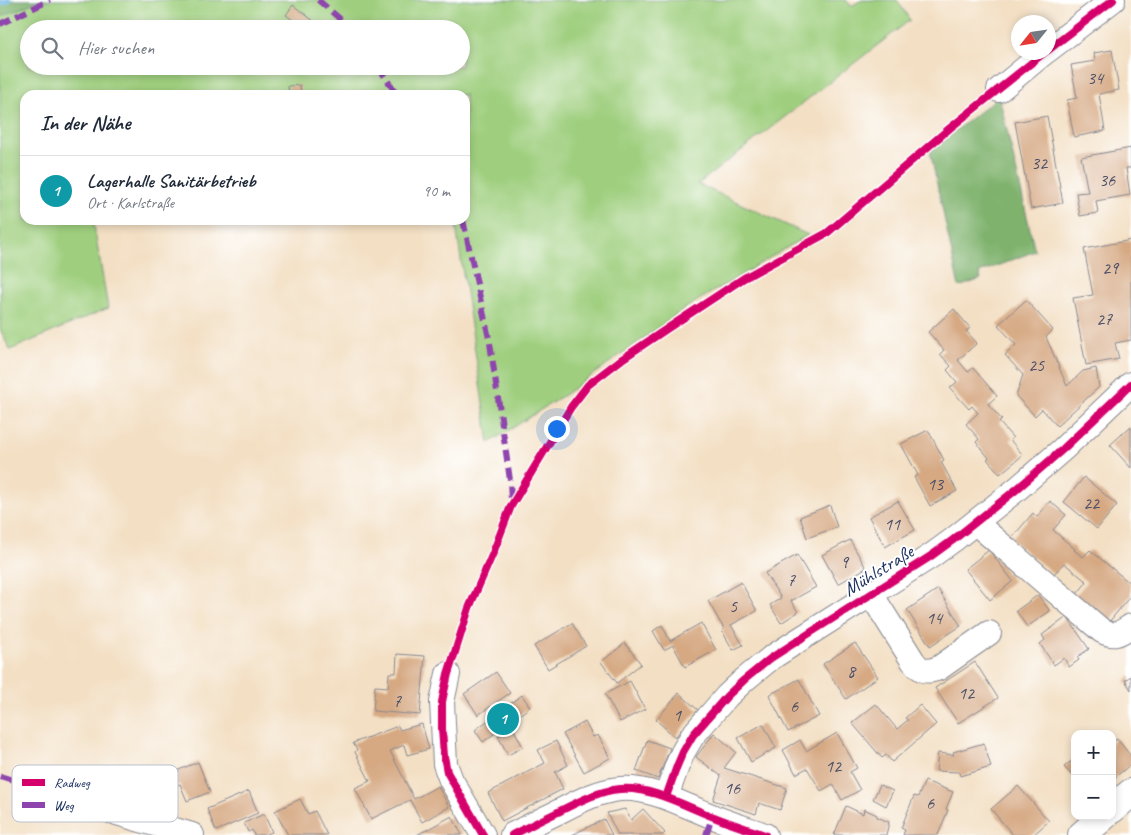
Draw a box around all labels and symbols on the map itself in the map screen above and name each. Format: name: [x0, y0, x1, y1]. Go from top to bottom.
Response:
north arrow: [1011, 15, 1056, 60]
house number: 34: [1087, 67, 1105, 89]
house number: 32: [1031, 152, 1049, 174]
house number: 36: [1099, 169, 1116, 191]
house number: 29: [1102, 257, 1120, 279]
house number: 27: [1096, 308, 1113, 330]
house number: 25: [1028, 354, 1045, 376]
your location: [544, 416, 570, 442]
house number: 13: [927, 473, 945, 495]
house number: 22: [1083, 492, 1101, 514]
house number: 11: [884, 513, 901, 535]
street label: Mühlstraße: [838, 538, 919, 602]
house number: 9: [840, 551, 850, 573]
house number: 7: [787, 569, 796, 591]
house number: 5: [729, 595, 738, 617]
house number: 14: [926, 607, 944, 629]
house number: 8: [847, 660, 857, 682]
house number: 12: [958, 682, 976, 704]
house number: 7: [393, 690, 402, 712]
house number: 6: [790, 695, 799, 717]
pin: 1: [487, 700, 519, 738]
house number: 1: [673, 704, 682, 726]
house number: 12: [825, 755, 843, 777]
legend: [12, 765, 178, 822]
text: Radweg: [54, 774, 91, 791]
house number: 16: [724, 777, 741, 799]
house number: 6: [926, 792, 935, 814]
text: Weg: [54, 797, 75, 814]

